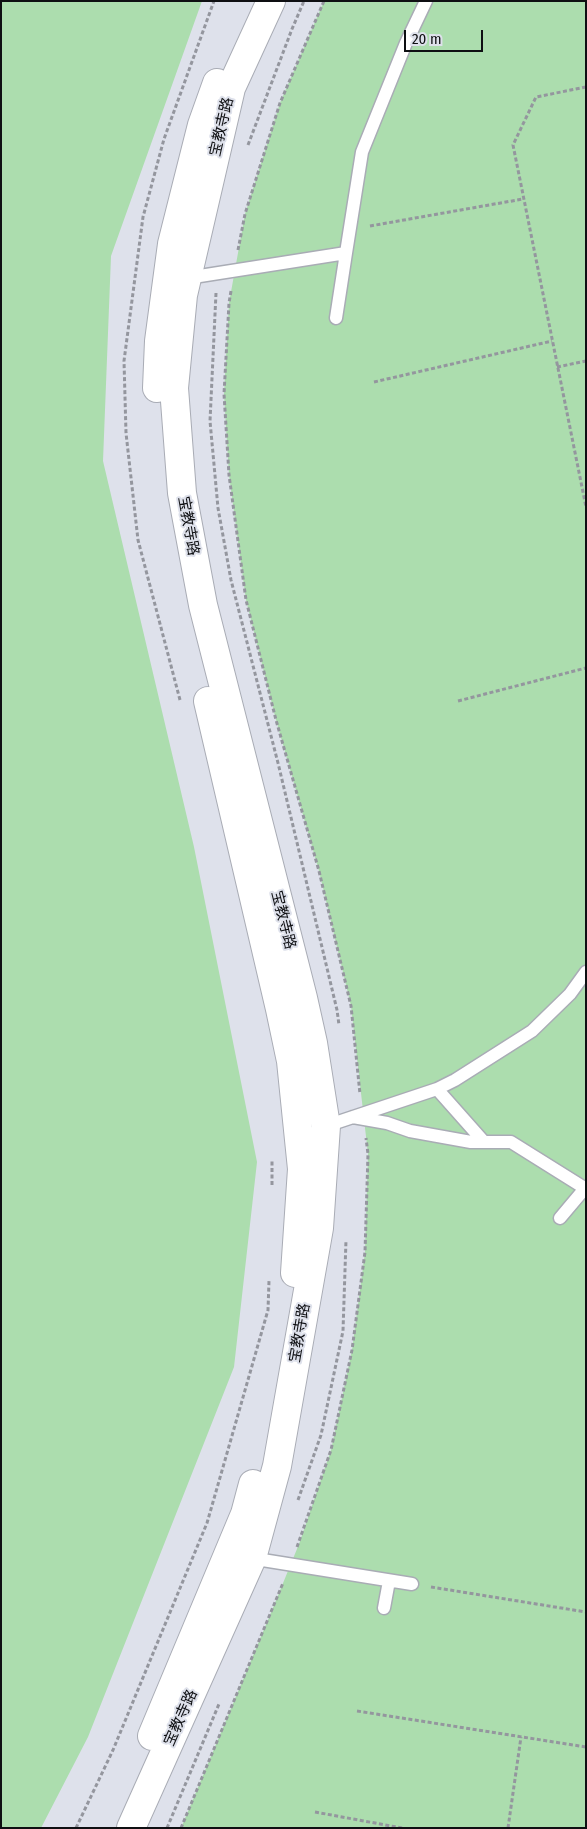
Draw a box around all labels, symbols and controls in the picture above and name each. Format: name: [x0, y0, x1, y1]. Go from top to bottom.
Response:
scale bar: [407, 20, 486, 52]
text: 20 m: [412, 30, 442, 48]
street label: 宝教寺路: [206, 96, 238, 158]
street label: 宝教寺路: [174, 495, 202, 557]
street label: 宝教寺路: [267, 889, 299, 951]
street label: 宝教寺路: [286, 1302, 314, 1364]
street label: 宝教寺路: [161, 1687, 201, 1749]

